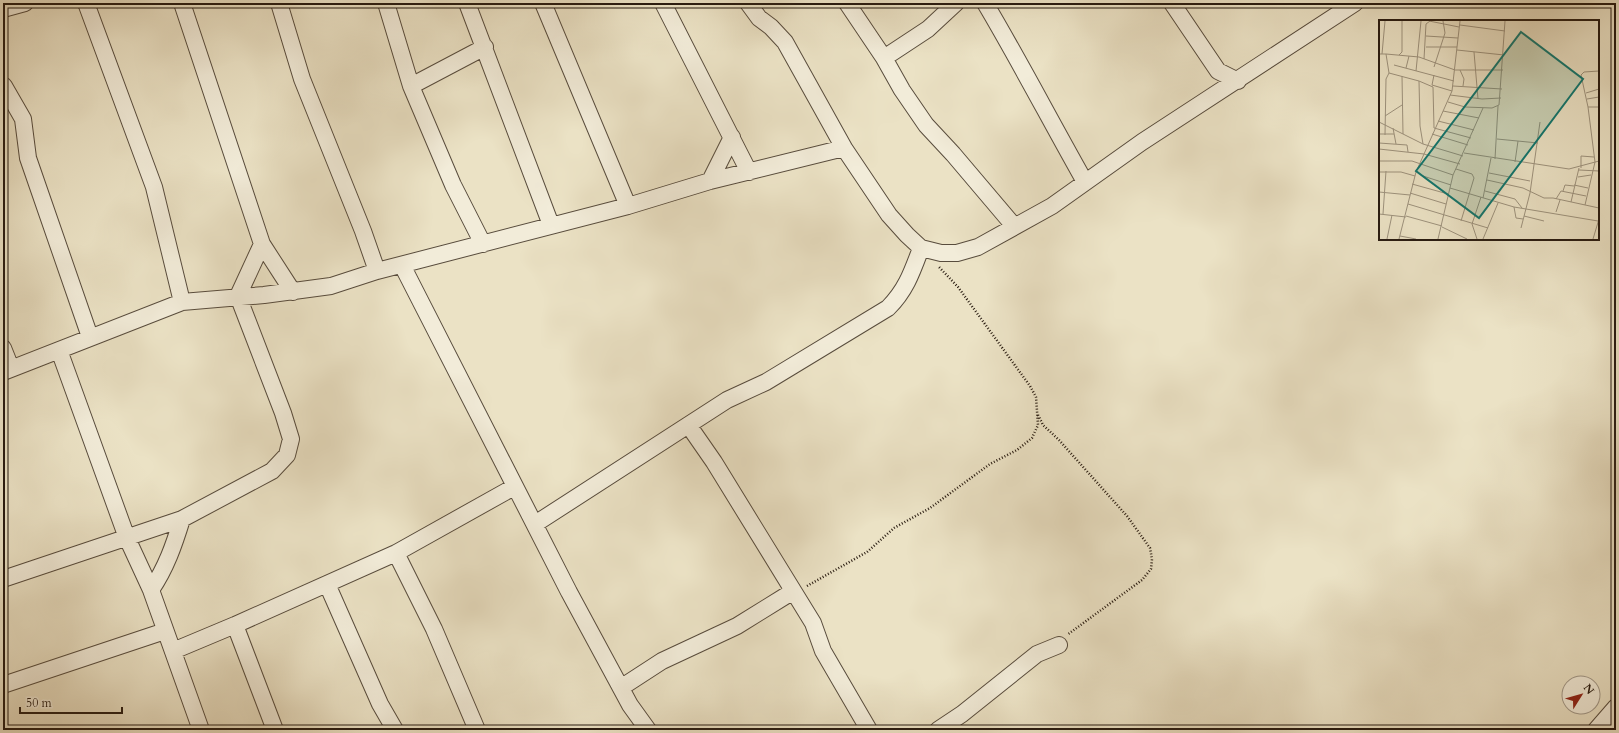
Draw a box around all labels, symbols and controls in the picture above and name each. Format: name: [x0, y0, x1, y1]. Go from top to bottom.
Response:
inset map: [1379, 20, 1599, 240]
north arrow: [1561, 675, 1601, 715]
text: N: [1580, 681, 1598, 698]
scale bar: [20, 689, 122, 715]
text: 50 m: [26, 695, 53, 711]

